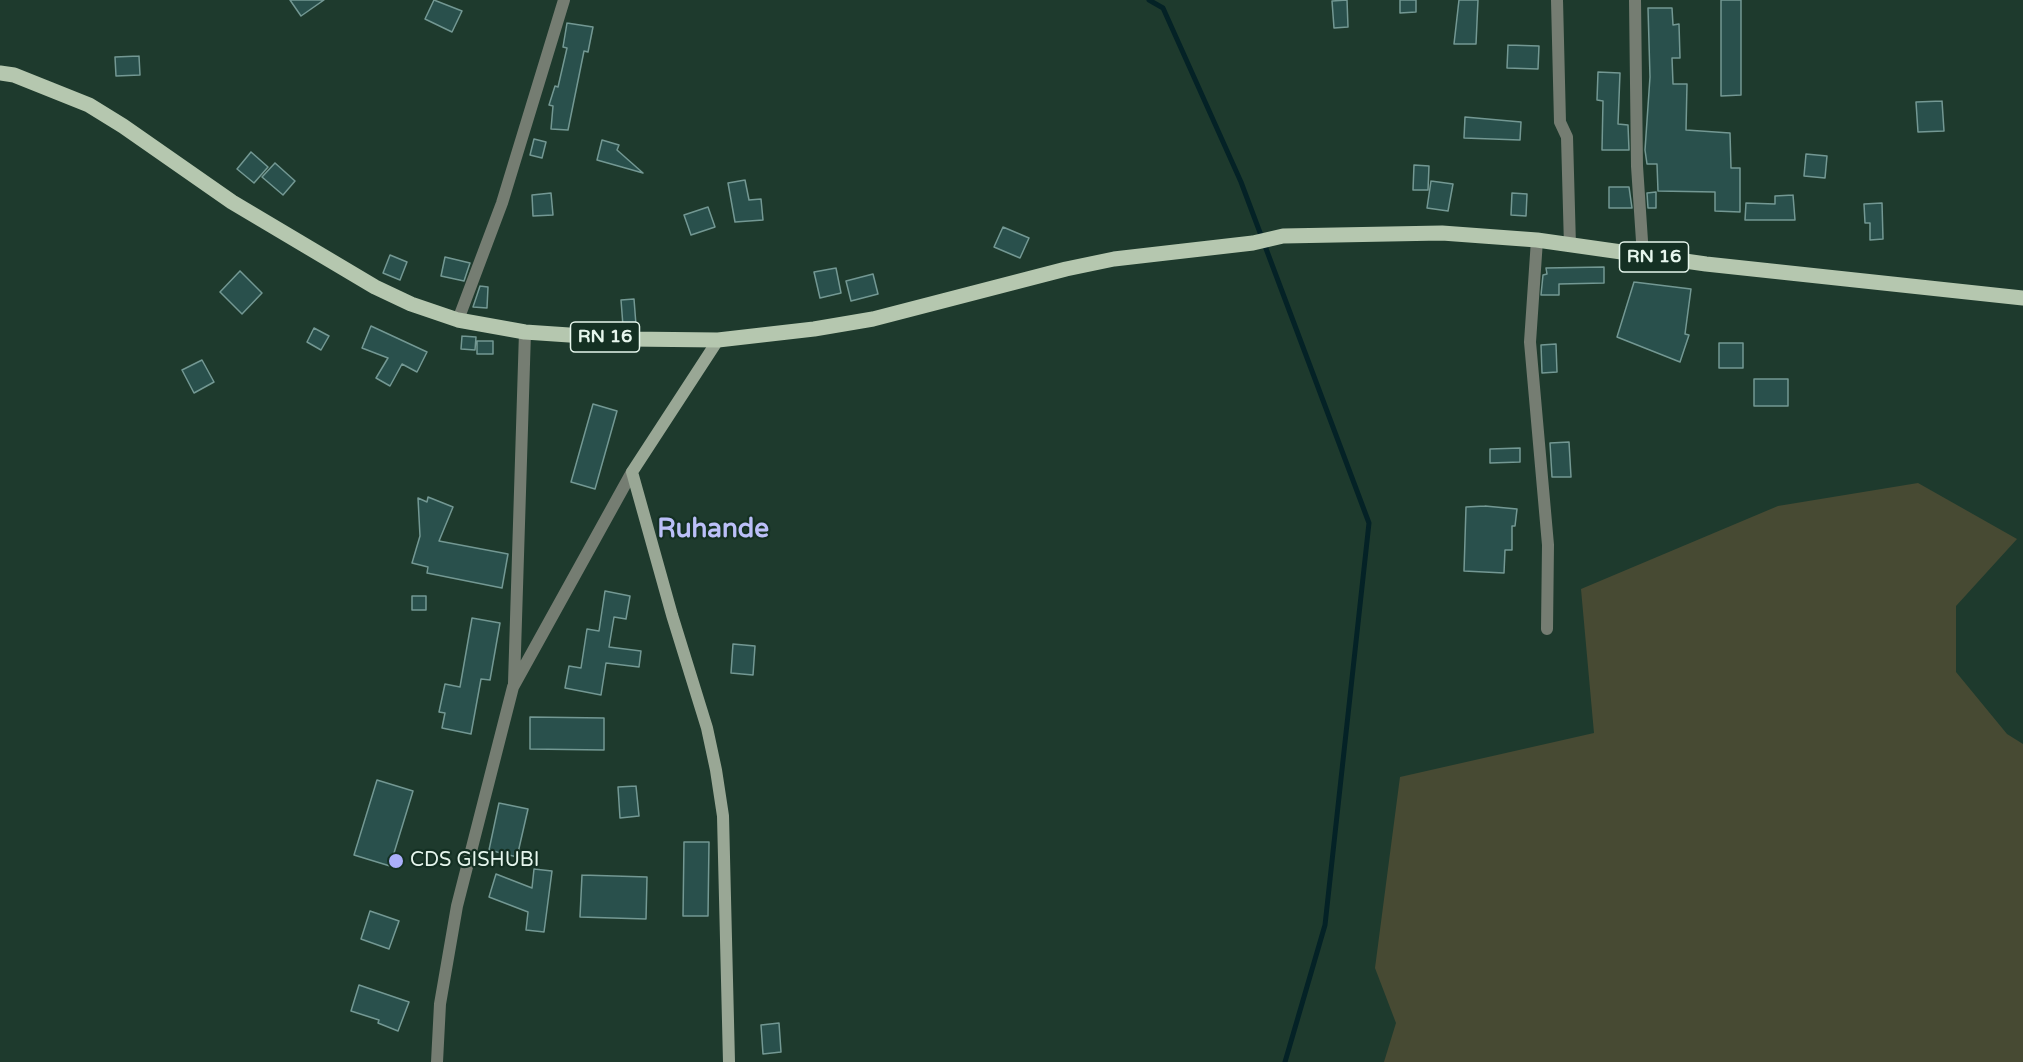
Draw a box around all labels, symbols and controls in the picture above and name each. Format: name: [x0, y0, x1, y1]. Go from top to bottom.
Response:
road number: RN 16: [1620, 242, 1688, 272]
road number: RN 16: [570, 322, 640, 352]
district label: Ruhande: [657, 514, 769, 546]
place label: CDS GISHUBI: [410, 849, 539, 873]
marker: CDS GISHUBI: [387, 852, 405, 870]

